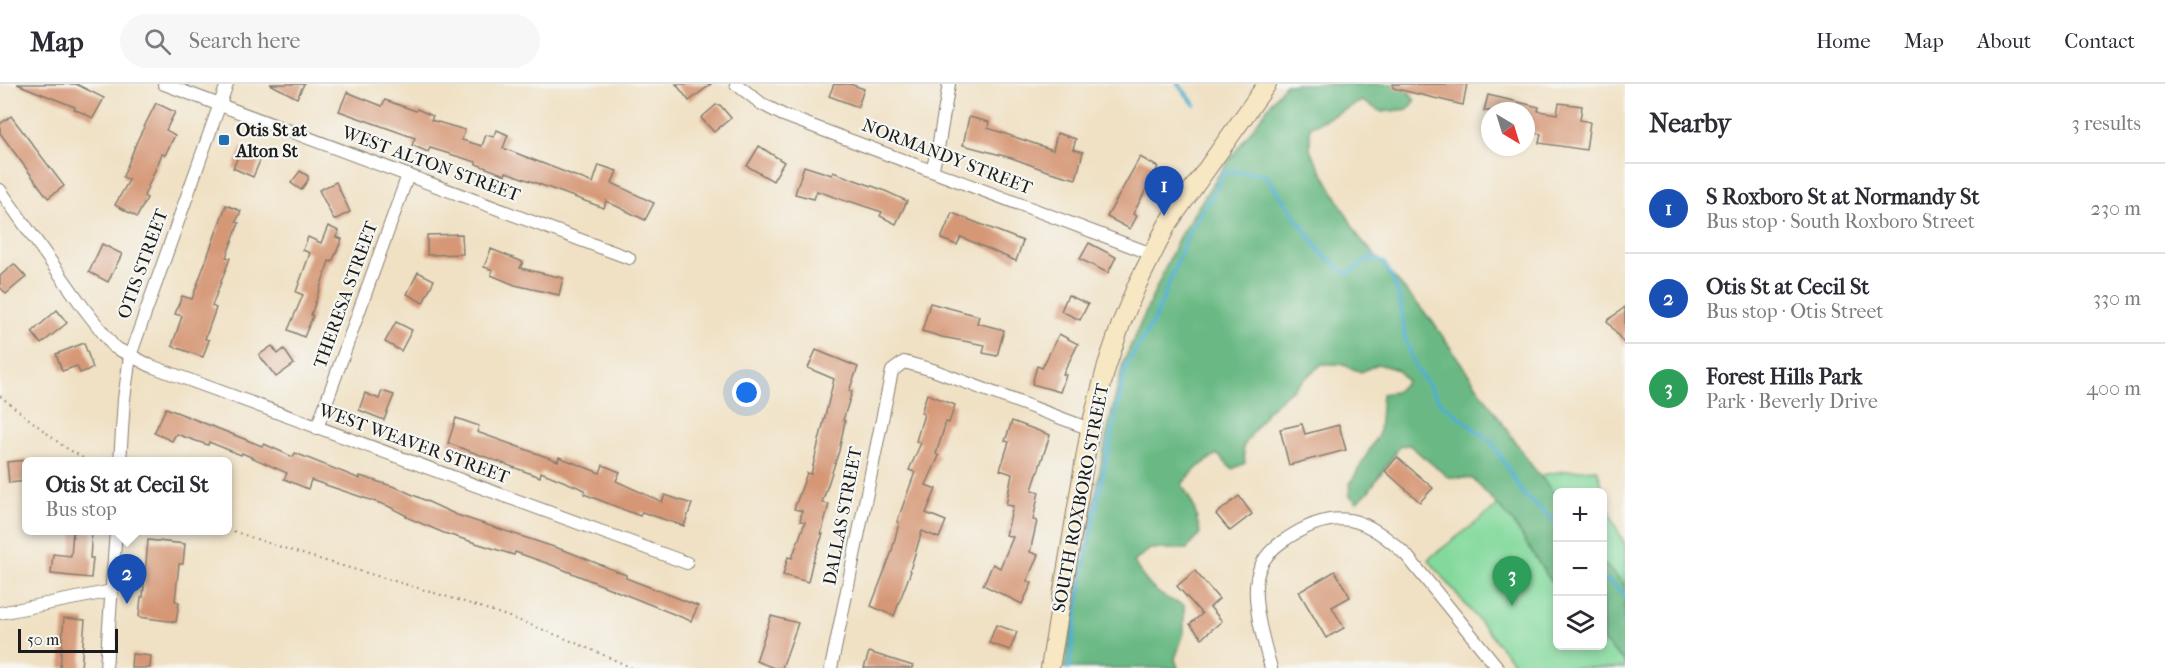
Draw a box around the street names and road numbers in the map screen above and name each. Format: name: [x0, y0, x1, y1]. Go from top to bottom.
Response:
street label: NORMANDY STREET: [859, 115, 1036, 199]
street label: WEST ALTON STREET: [338, 122, 524, 206]
street label: OTIS STREET: [113, 205, 173, 322]
street label: THERESA STREET: [310, 218, 383, 371]
street label: SOUTH ROXBORO STREET: [1048, 381, 1114, 614]
street label: WEST WEAVER STREET: [315, 399, 513, 489]
street label: DALLAS STREET: [819, 444, 867, 587]

